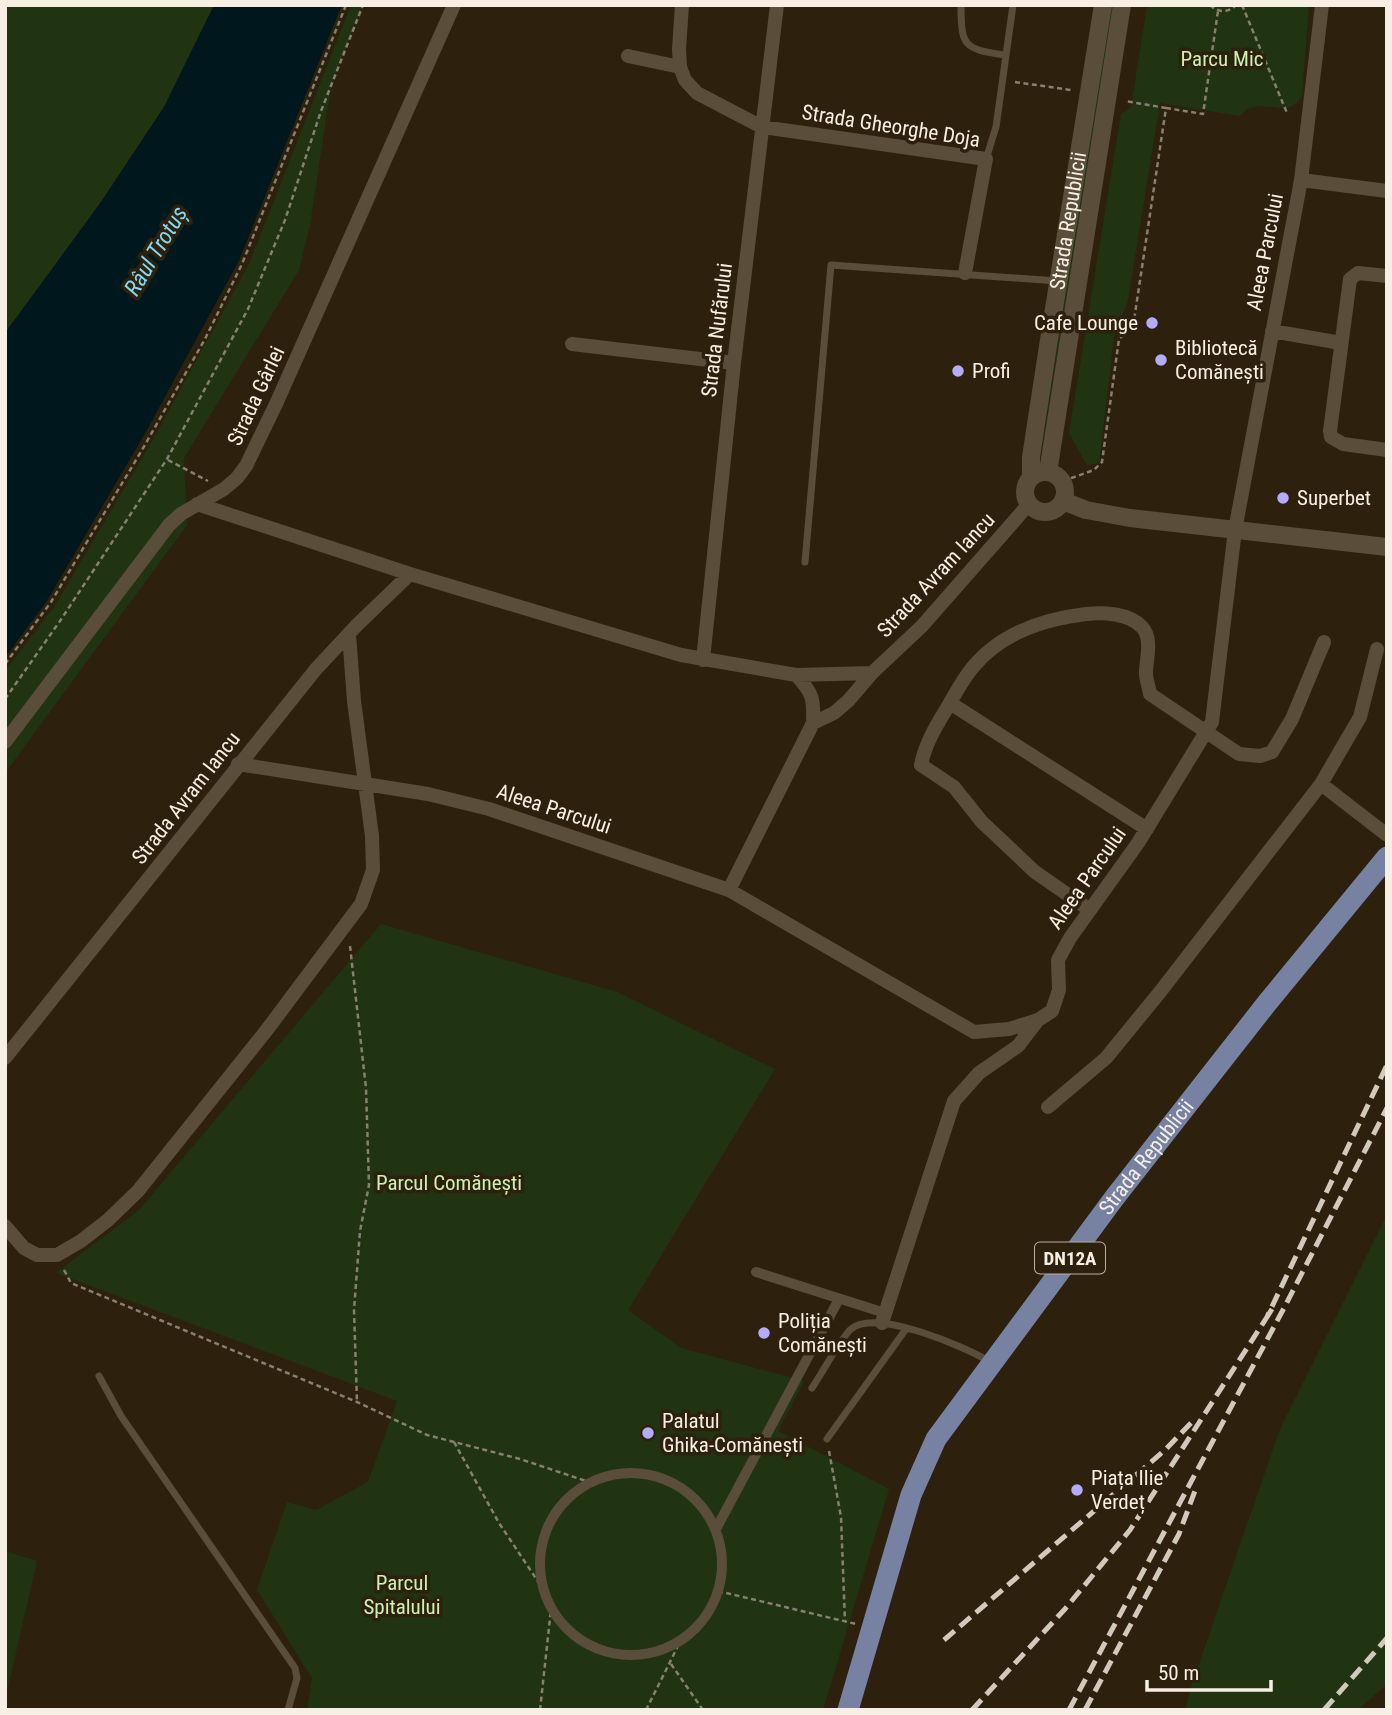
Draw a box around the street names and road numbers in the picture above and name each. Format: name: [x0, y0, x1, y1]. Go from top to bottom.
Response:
street label: Strada Gheorghe Doja: [800, 100, 982, 152]
street label: Strada Republicii: [1045, 150, 1091, 292]
street label: Aleea Parcului: [1242, 191, 1288, 313]
street label: Strada Nufărului: [697, 262, 737, 398]
street label: Strada Gârlei: [223, 343, 289, 449]
street label: Strada Avram Iancu: [872, 508, 1000, 642]
street label: Strada Avram Iancu: [127, 727, 245, 869]
street label: Aleea Parcului: [494, 779, 614, 839]
street label: Aleea Parcului: [1043, 822, 1131, 934]
street label: Strada Republicii: [1094, 1095, 1199, 1219]
road number: DN12A: [1035, 1242, 1105, 1274]

